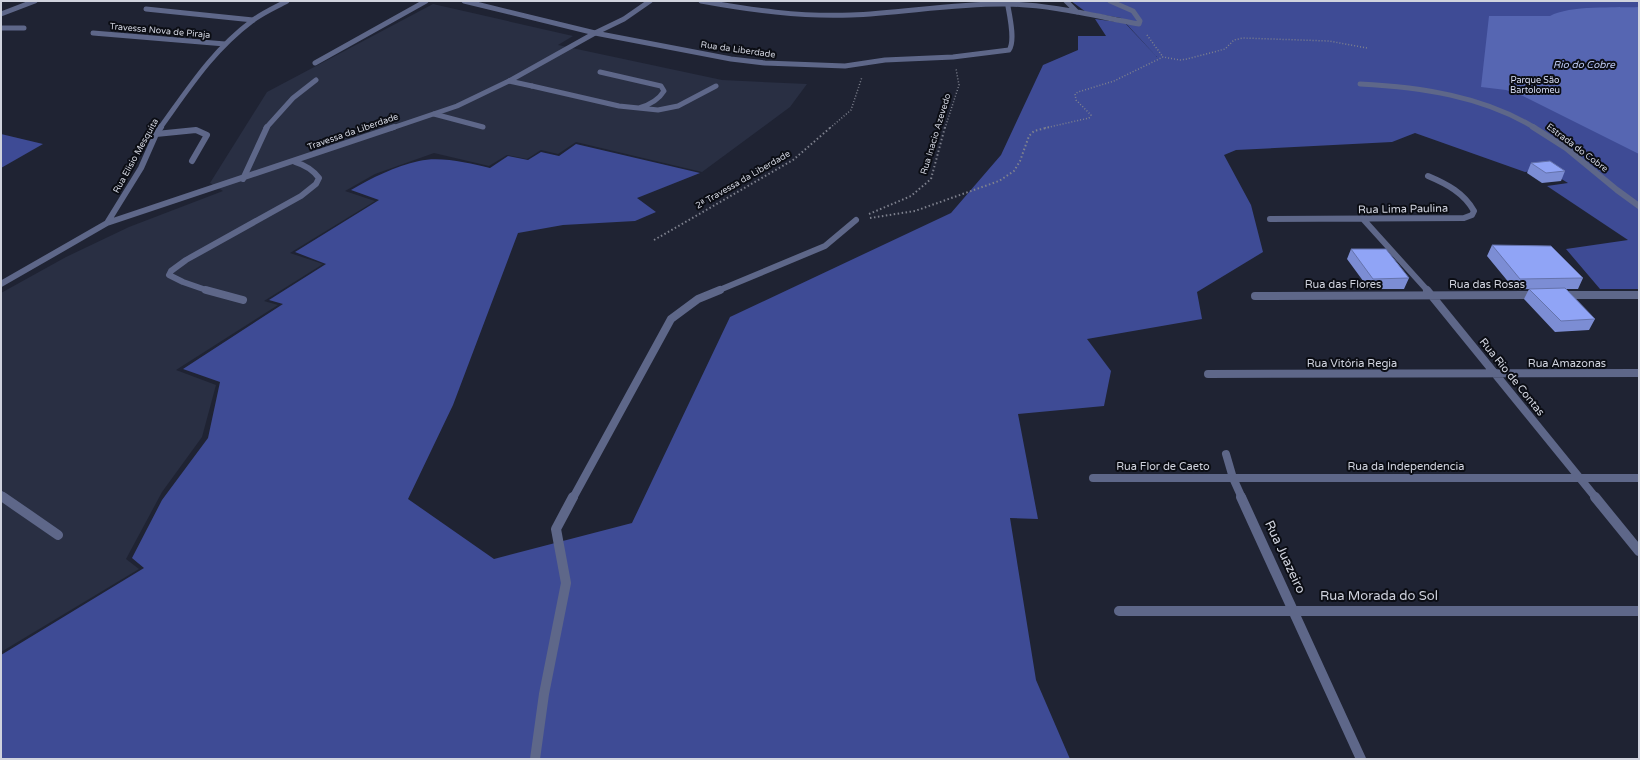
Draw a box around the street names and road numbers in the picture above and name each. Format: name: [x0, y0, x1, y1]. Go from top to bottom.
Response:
street label: Travessa Nova de Piraja: [109, 21, 211, 41]
street label: Rua da Liberdade: [700, 39, 776, 61]
street label: Rua Inacio Azevedo: [918, 92, 954, 176]
street label: Travessa da Liberdade: [306, 111, 400, 153]
street label: Rua Elisio Mesquita: [111, 117, 161, 195]
street label: Estrada do Cobre: [1544, 121, 1610, 175]
street label: 2ª Travessa da Liberdade: [694, 148, 792, 212]
street label: Rua Lima Paulina: [1358, 202, 1448, 216]
street label: Rua das Flores: [1305, 278, 1381, 291]
street label: Rua das Rosas: [1449, 278, 1525, 291]
street label: Rua Rio de Contas: [1477, 336, 1547, 418]
street label: Rua Vitória Regia: [1307, 357, 1397, 370]
street label: Rua Amazonas: [1528, 357, 1606, 370]
street label: Rua Flor de Caeto: [1116, 460, 1210, 473]
street label: Rua da Independencia: [1348, 460, 1464, 473]
street label: Rua Juazeiro: [1261, 518, 1309, 596]
street label: Rua Morada do Sol: [1320, 588, 1438, 604]

